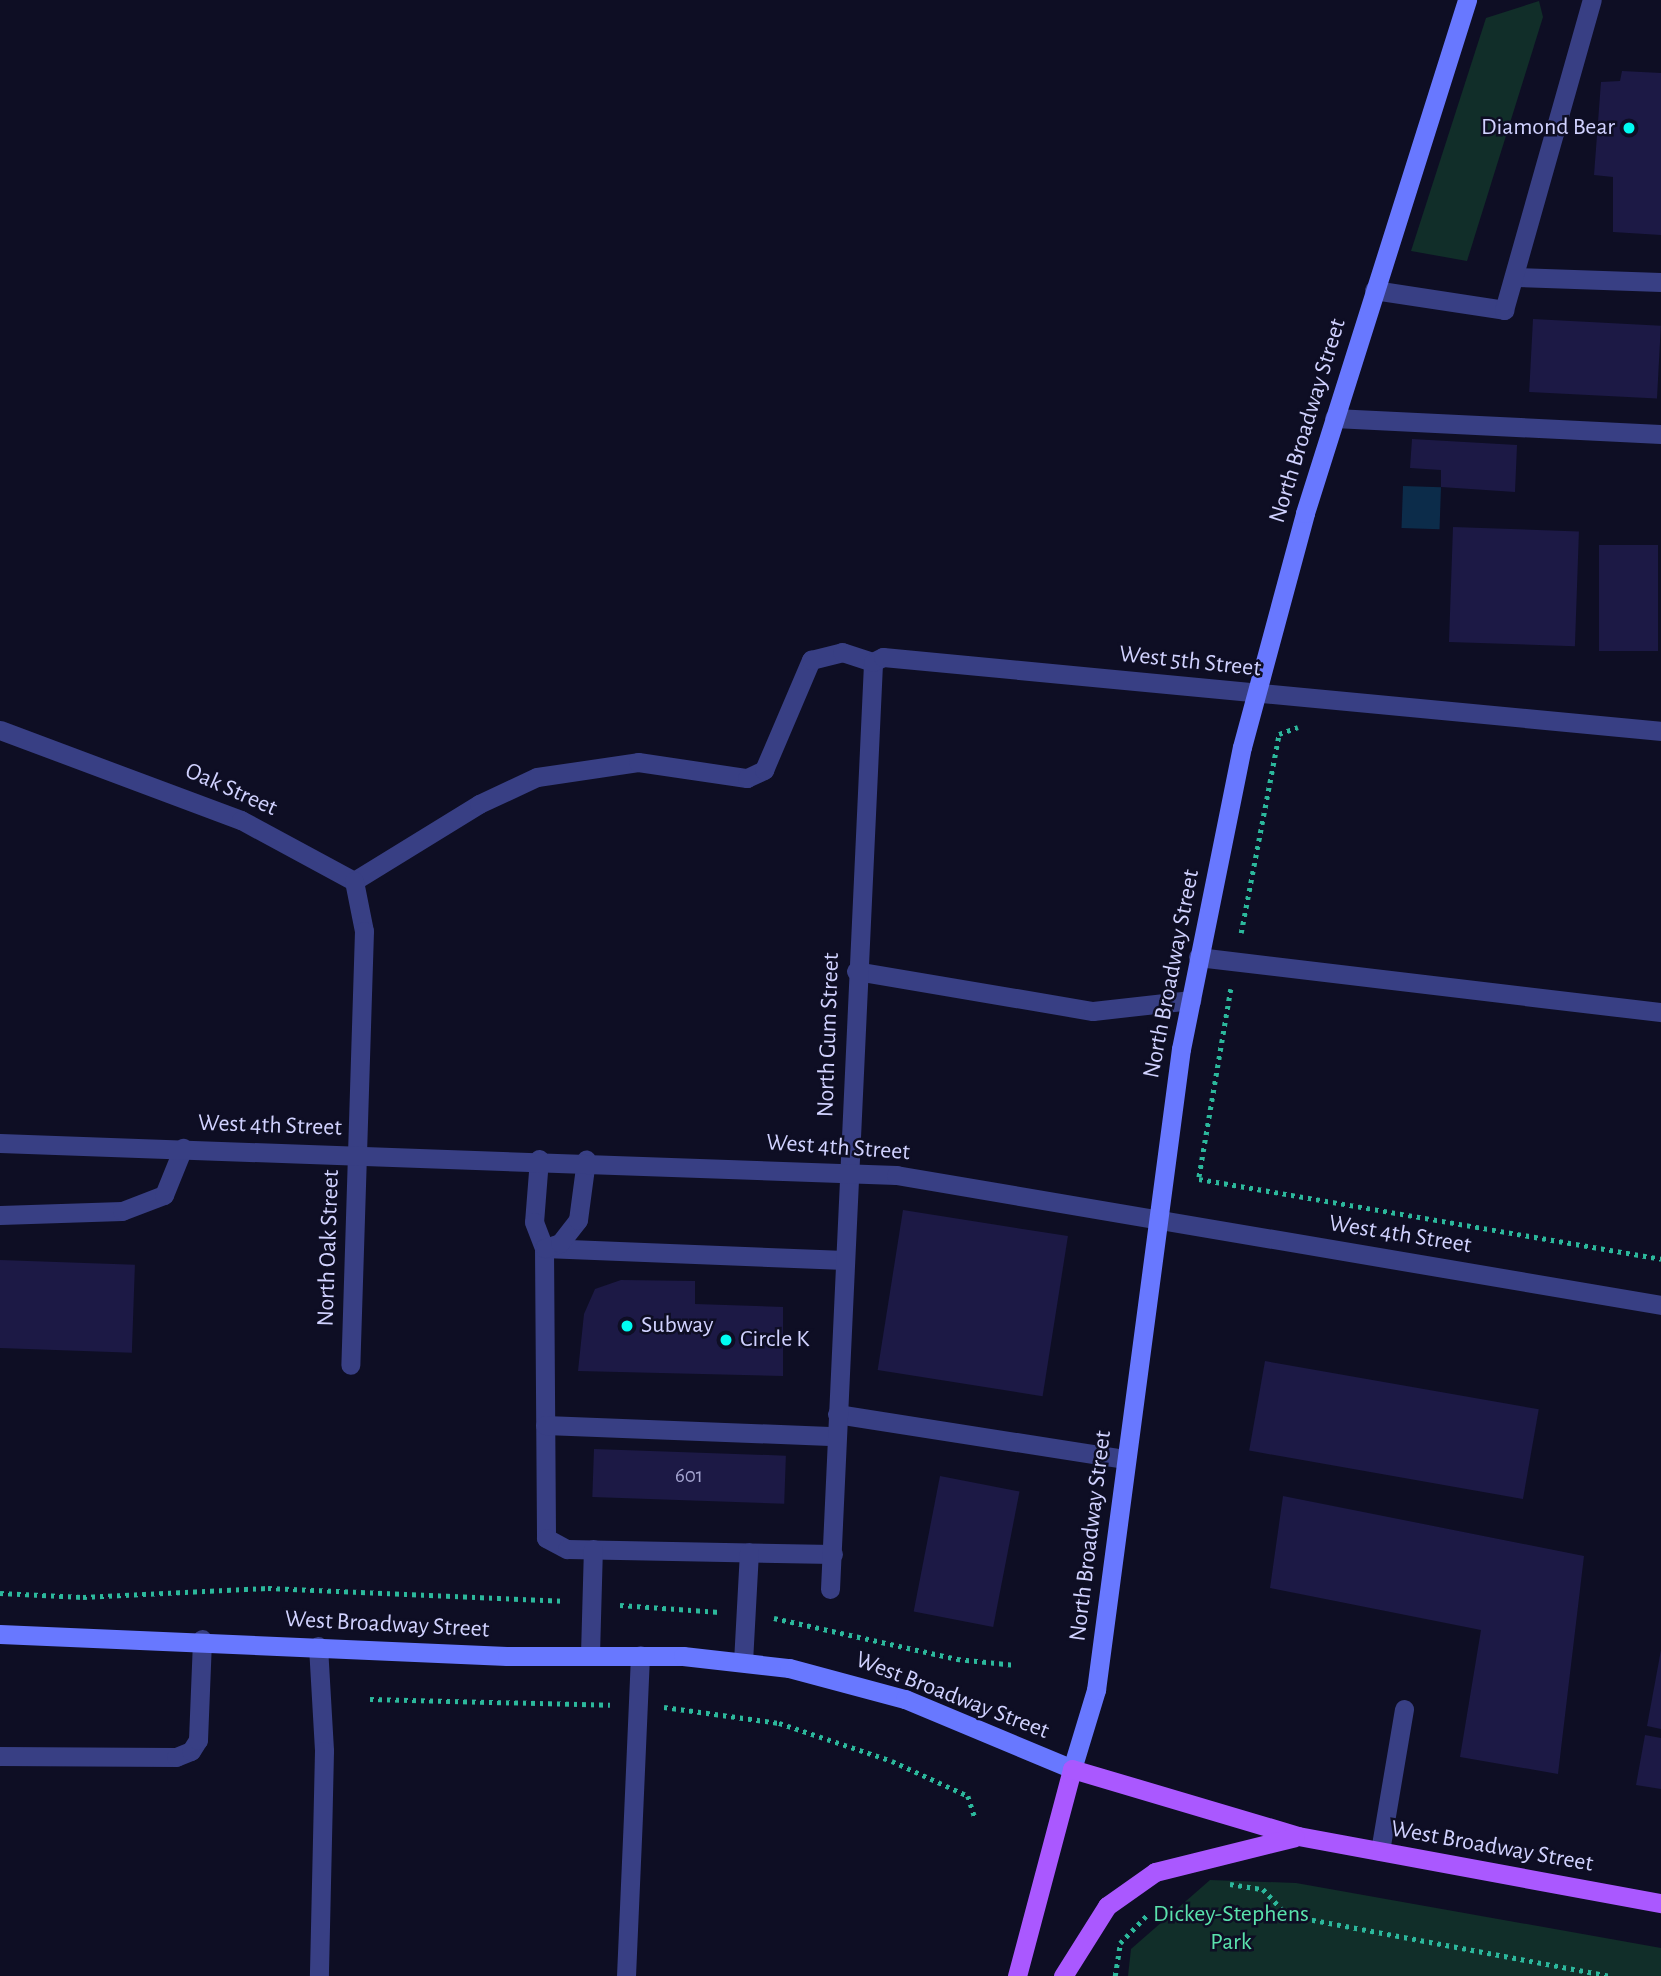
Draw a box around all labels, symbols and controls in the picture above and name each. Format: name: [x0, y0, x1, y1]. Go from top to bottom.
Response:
place label: Diamond Bear: [1481, 114, 1615, 142]
marker: Diamond Bear: [1621, 120, 1637, 136]
street label: North Broadway Street: [1263, 315, 1353, 527]
street label: West 5th Street: [1118, 640, 1262, 684]
street label: Oak Street: [181, 757, 281, 823]
street label: North Broadway Street: [1138, 867, 1206, 1081]
street label: North Gum Street: [812, 952, 846, 1118]
street label: West 4th Street: [198, 1109, 342, 1143]
street label: West 4th Street: [765, 1129, 911, 1167]
street label: North Oak Street: [312, 1169, 346, 1327]
street label: West 4th Street: [1327, 1210, 1473, 1260]
place label: Subway: [641, 1312, 713, 1340]
marker: Subway: [619, 1318, 635, 1334]
place label: Circle K: [740, 1326, 809, 1354]
marker: Circle K: [718, 1332, 734, 1348]
street label: North Broadway Street: [1064, 1429, 1118, 1643]
house number: 601: [675, 1463, 703, 1489]
street label: West Broadway Street: [284, 1605, 490, 1645]
street label: West Broadway Street: [851, 1646, 1053, 1746]
street label: West Broadway Street: [1389, 1815, 1595, 1879]
park label: Dickey-Stephens Park: [1153, 1901, 1309, 1957]

